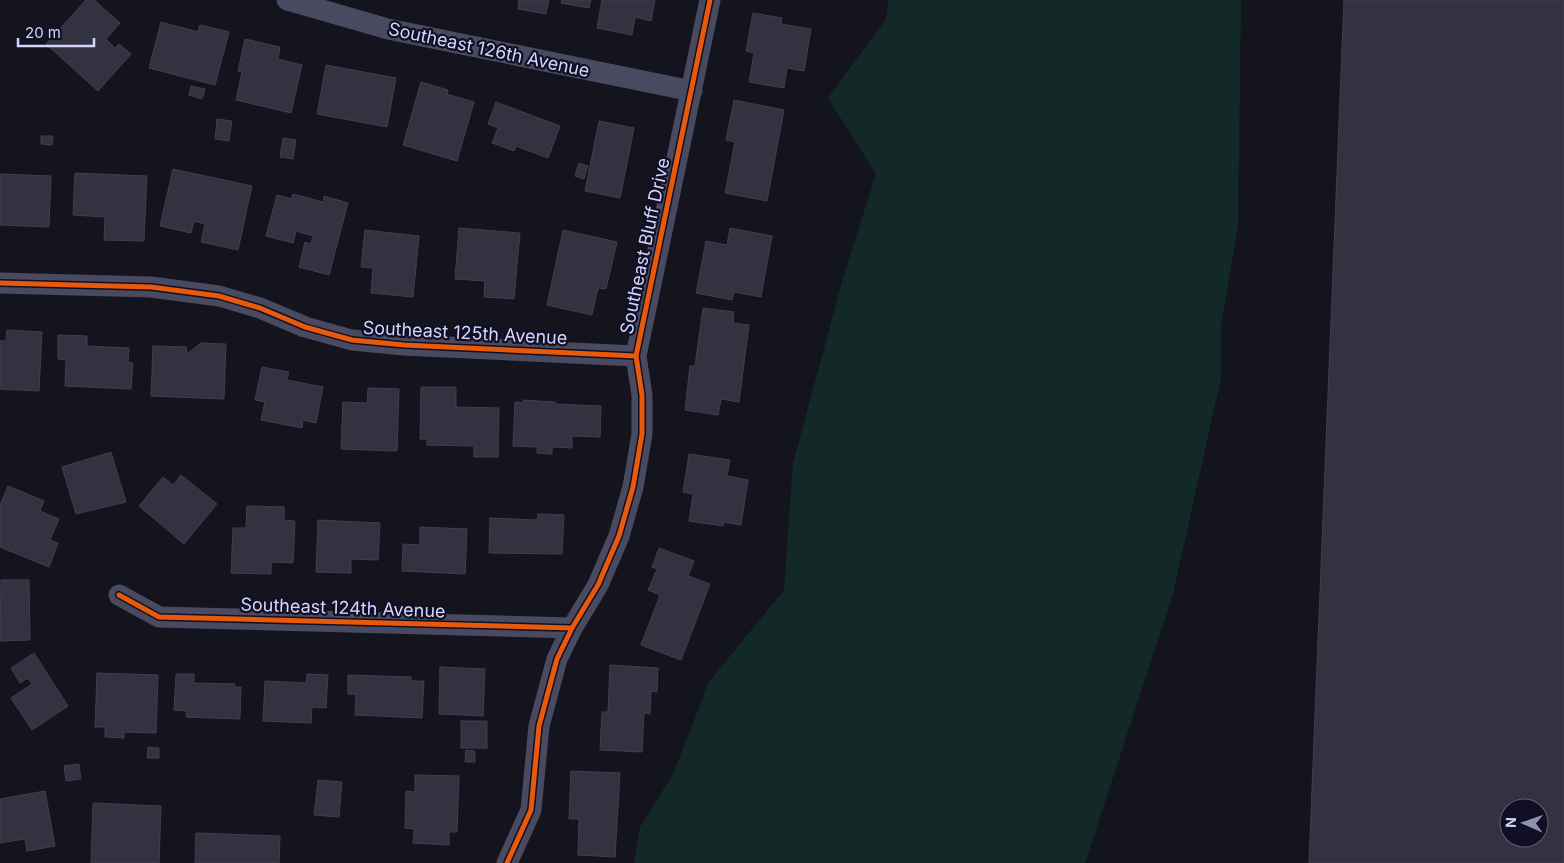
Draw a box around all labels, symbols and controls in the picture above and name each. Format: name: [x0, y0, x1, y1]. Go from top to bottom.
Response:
scale bar: [18, 15, 94, 47]
street label: Southeast 126th Avenue: [387, 18, 592, 81]
text: 20 m: [25, 23, 61, 42]
street label: Southeast Bluff Drive: [616, 156, 673, 336]
street label: Southeast 125th Avenue: [362, 317, 568, 348]
street label: Southeast 124th Avenue: [240, 593, 446, 622]
north arrow: [1499, 798, 1549, 848]
text: N: [1502, 817, 1519, 828]

